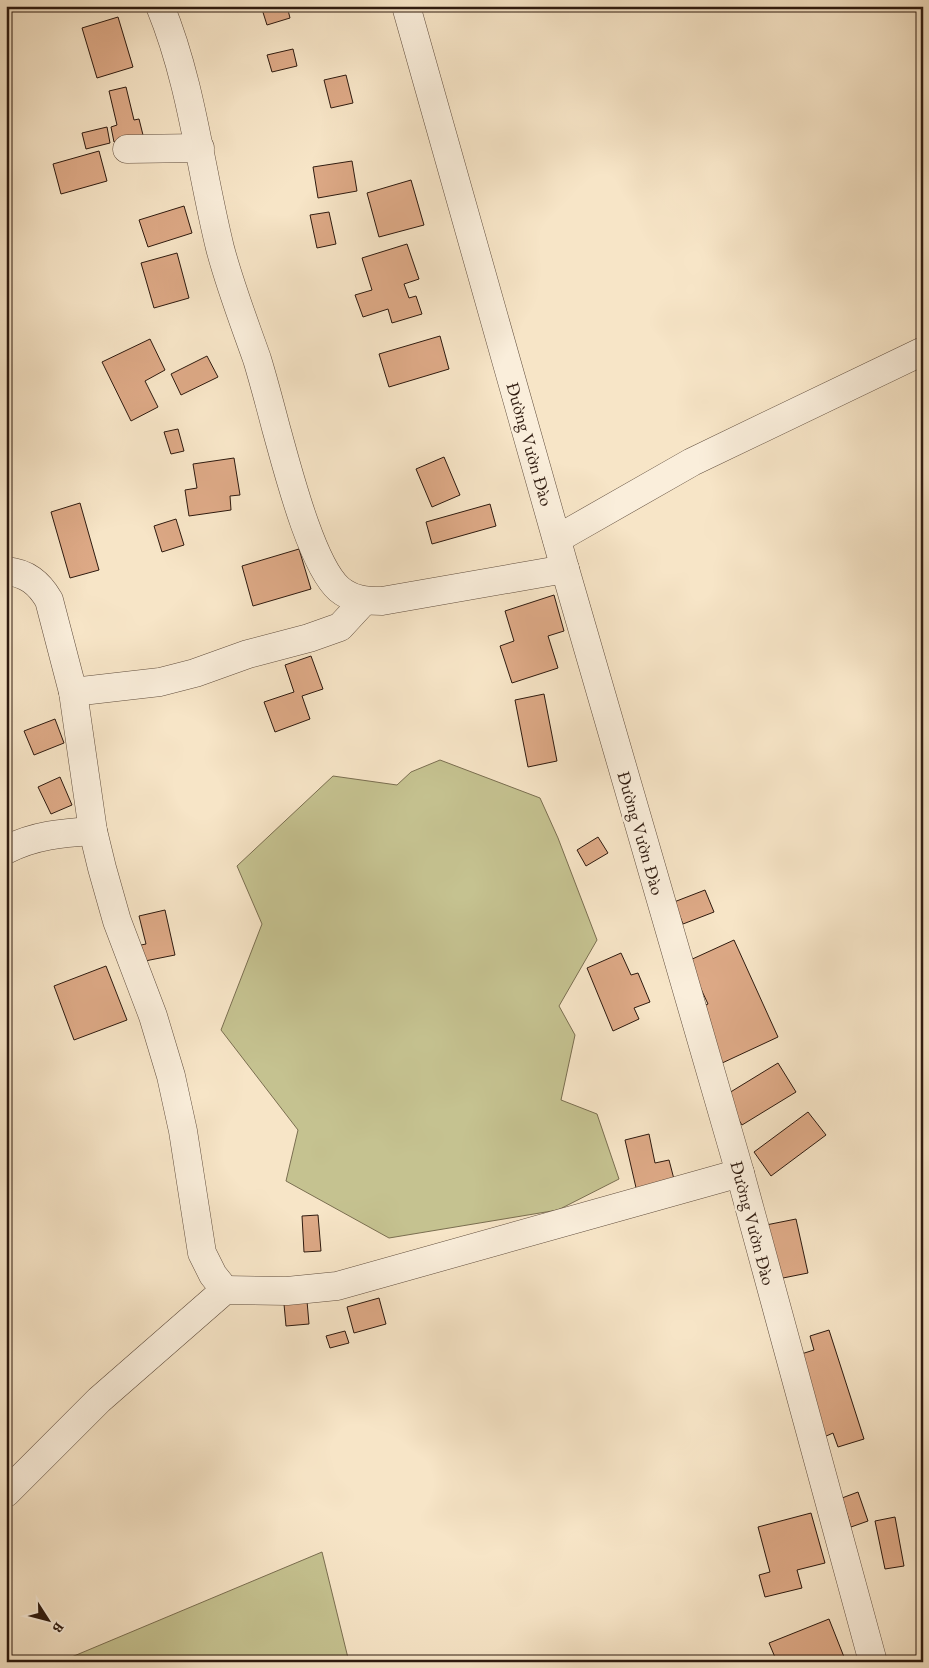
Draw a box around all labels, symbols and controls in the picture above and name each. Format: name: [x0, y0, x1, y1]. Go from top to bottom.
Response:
street label: Đường Vườn Đào: [501, 379, 559, 509]
street label: Đường Vườn Đào: [612, 768, 670, 898]
street label: Đường Vườn Đào: [725, 1158, 781, 1288]
north arrow: [22, 1596, 72, 1646]
text: B: [49, 1619, 68, 1637]

